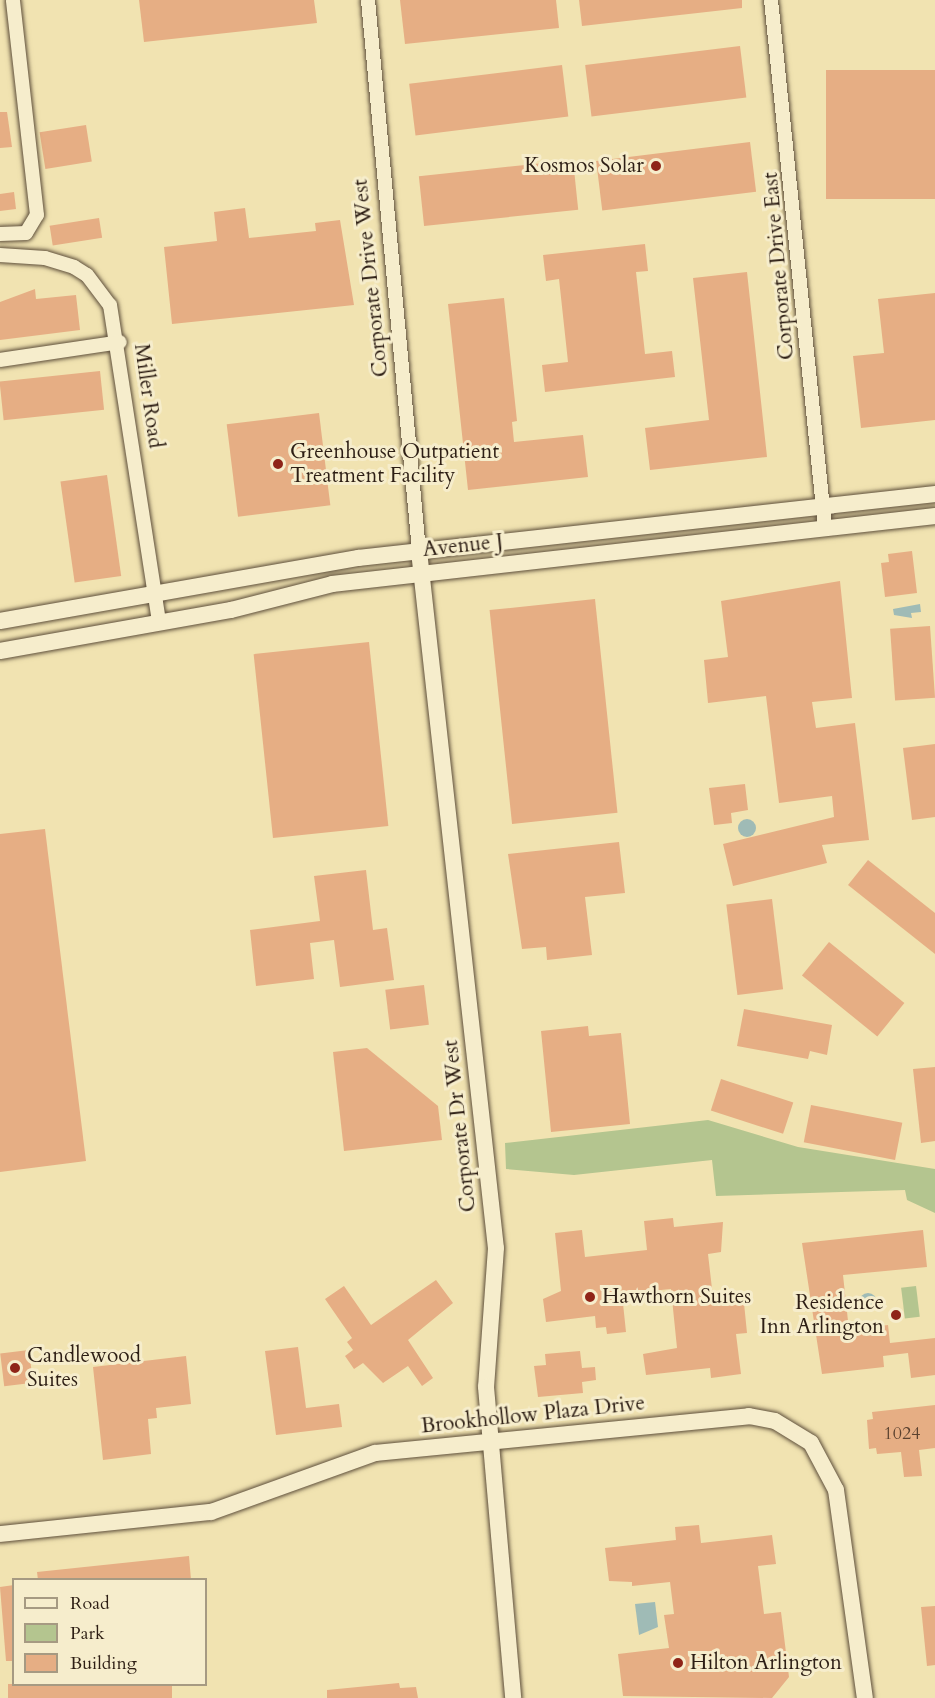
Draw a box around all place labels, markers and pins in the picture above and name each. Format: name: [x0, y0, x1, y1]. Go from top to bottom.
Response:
place label: Kosmos Solar: [524, 153, 644, 179]
marker: Kosmos Solar: [649, 159, 663, 173]
place label: Greenhouse Outpatient Treatment Facility: [290, 439, 499, 489]
marker: Greenhouse Outpatient Treatment Facility: [271, 457, 285, 471]
place label: Hawthorn Suites: [602, 1284, 751, 1310]
marker: Hawthorn Suites: [583, 1290, 597, 1304]
place label: Residence Inn Arlington: [760, 1290, 884, 1340]
marker: Residence Inn Arlington: [889, 1308, 903, 1322]
place label: Candlewood Suites: [27, 1343, 141, 1393]
marker: Candlewood Suites: [8, 1361, 22, 1375]
place label: Hilton Arlington: [690, 1650, 842, 1676]
marker: Hilton Arlington: [671, 1656, 685, 1670]

